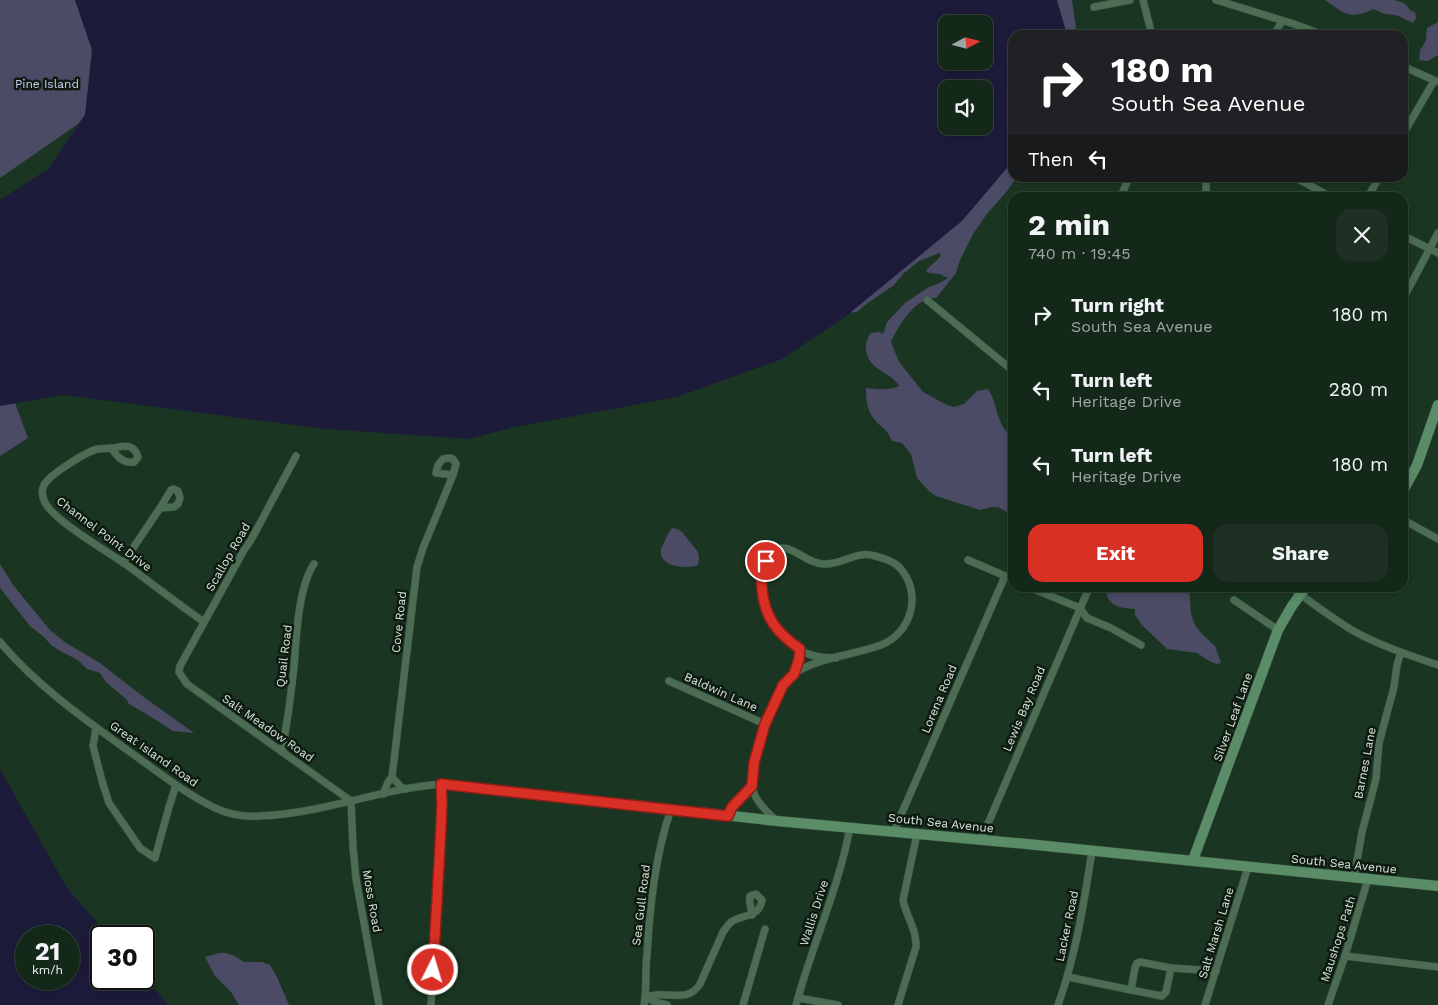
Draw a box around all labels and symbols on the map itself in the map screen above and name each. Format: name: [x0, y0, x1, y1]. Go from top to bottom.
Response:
north arrow: [938, 15, 992, 70]
park label: Pine Island: [15, 77, 79, 91]
street label: Channel Point Drive: [54, 494, 154, 574]
street label: Scallop Road: [203, 520, 253, 594]
pin: [745, 540, 787, 582]
street label: Cove Road: [389, 590, 409, 654]
street label: Quail Road: [273, 624, 295, 688]
street label: Lorena Road: [918, 663, 960, 735]
street label: Lewis Bay Road: [1000, 664, 1048, 754]
street label: Baldwin Lane: [682, 670, 760, 714]
street label: Silver Leaf Lane: [1210, 671, 1256, 763]
street label: Salt Meadow Road: [220, 691, 316, 765]
street label: Great Island Road: [107, 718, 201, 790]
street label: Barnes Lane: [1351, 726, 1379, 800]
street label: South Sea Avenue: [888, 810, 995, 836]
street label: South Sea Avenue: [1291, 851, 1398, 877]
street label: Sea Gull Road: [629, 864, 653, 946]
street label: Moss Road: [360, 869, 384, 933]
street label: Wallis Drive: [797, 878, 831, 948]
street label: Salt Marsh Lane: [1195, 886, 1237, 980]
street label: Lacker Road: [1053, 889, 1081, 963]
street label: Maushops Path: [1317, 894, 1359, 984]
speed limit sign: 30: [90, 925, 155, 990]
position arrow: [406, 943, 458, 995]

